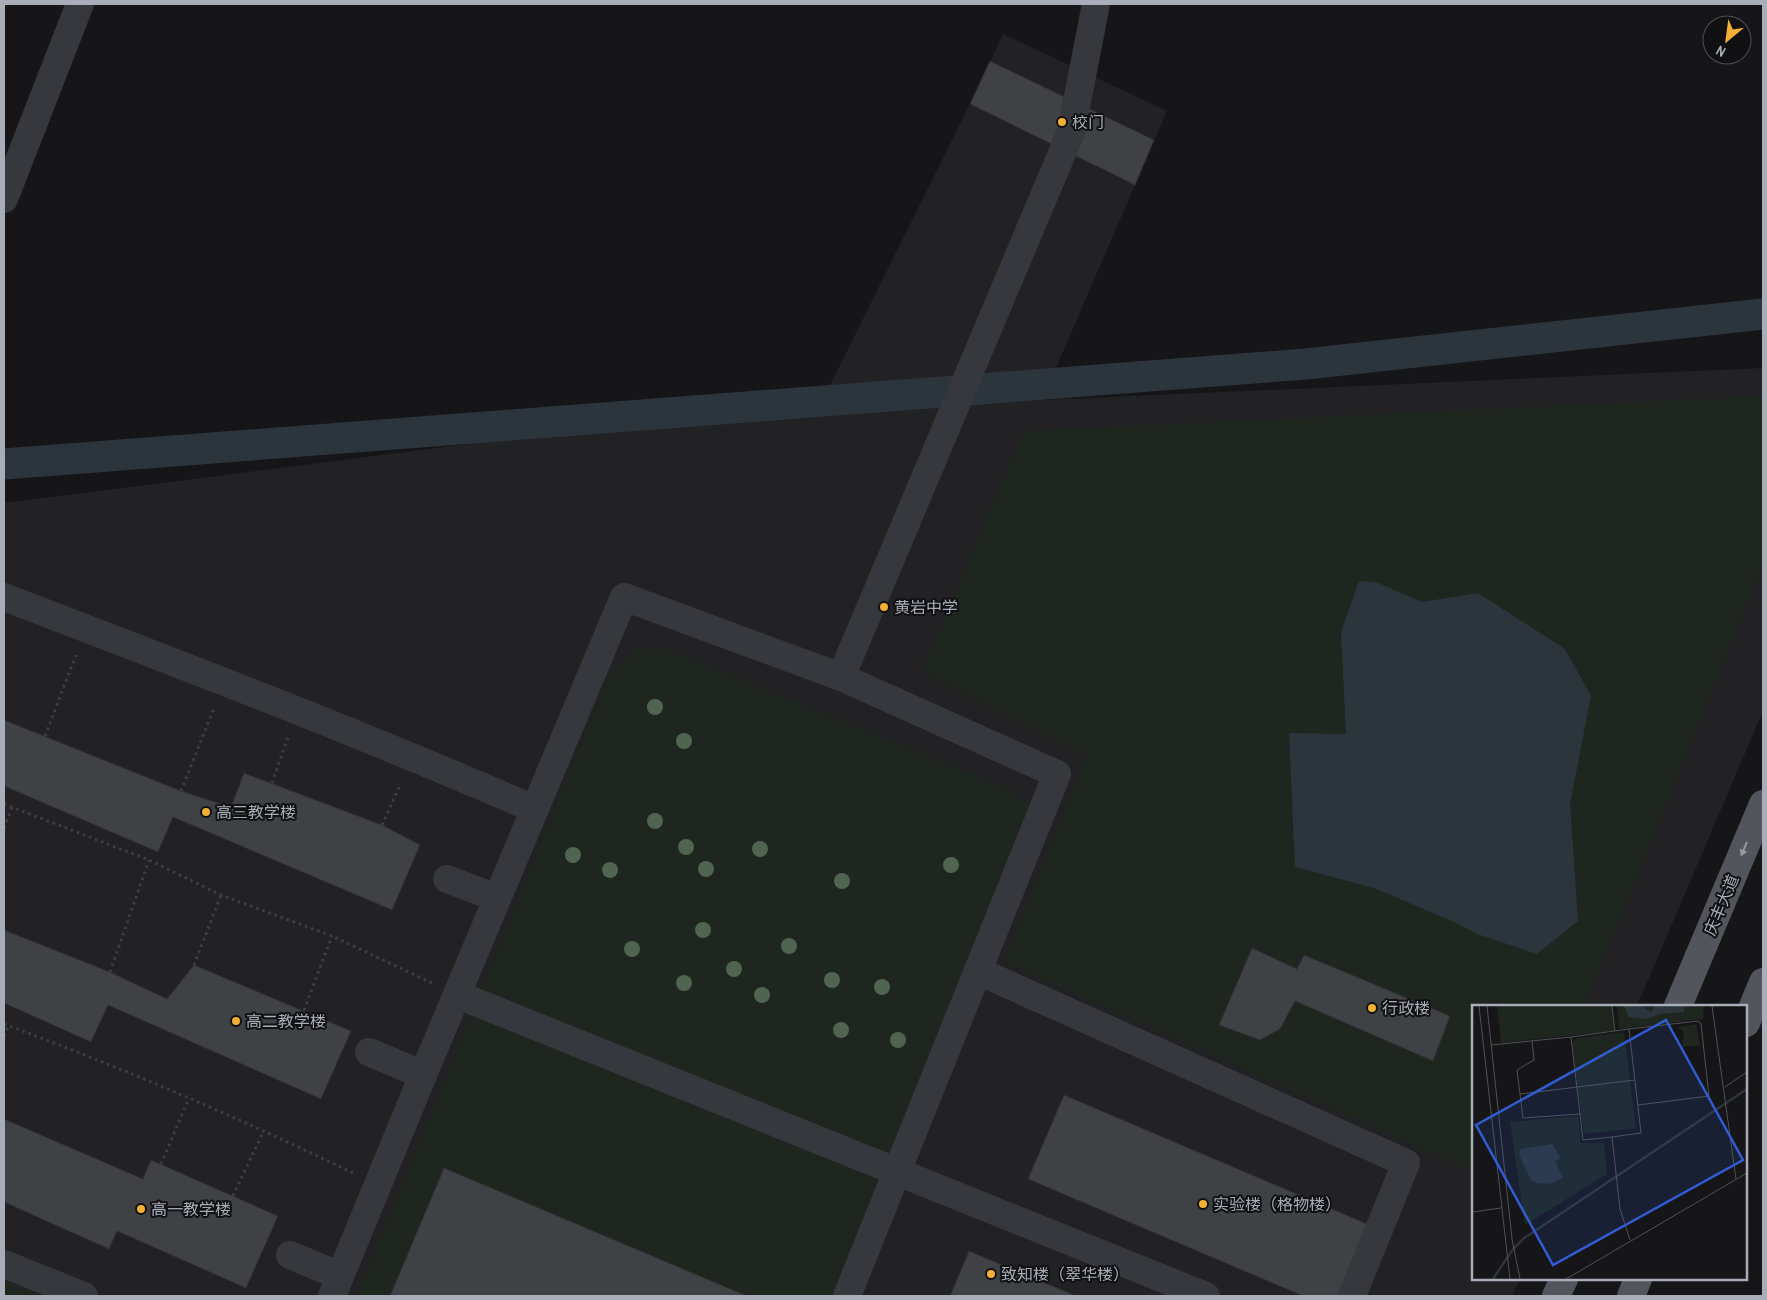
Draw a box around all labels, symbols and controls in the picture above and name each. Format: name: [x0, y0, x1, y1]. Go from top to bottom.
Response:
north arrow: [1702, 15, 1752, 65]
text: N: [1713, 41, 1729, 61]
place label: 校门: [1072, 111, 1104, 133]
marker: 校门: [1056, 116, 1068, 128]
place label: 黄岩中学: [894, 596, 958, 618]
marker: 黄岩中学: [878, 601, 890, 613]
place label: 高三教学楼: [216, 801, 296, 823]
marker: 高三教学楼: [200, 806, 212, 818]
one-way arrow: [1740, 842, 1748, 856]
street label: 庆丰大道: [1698, 871, 1744, 939]
place label: 行政楼: [1382, 997, 1430, 1019]
marker: 行政楼: [1366, 1002, 1378, 1014]
inset map: [1472, 1005, 1747, 1280]
place label: 高二教学楼: [246, 1010, 326, 1032]
marker: 高二教学楼: [230, 1015, 242, 1027]
place label: 实验楼（格物楼）: [1213, 1193, 1341, 1215]
place label: 高一教学楼: [151, 1198, 231, 1220]
marker: 实验楼（格物楼）: [1197, 1198, 1209, 1210]
marker: 高一教学楼: [135, 1203, 147, 1215]
place label: 致知楼（翠华楼）: [1001, 1263, 1129, 1285]
marker: 致知楼（翠华楼）: [985, 1268, 997, 1280]

